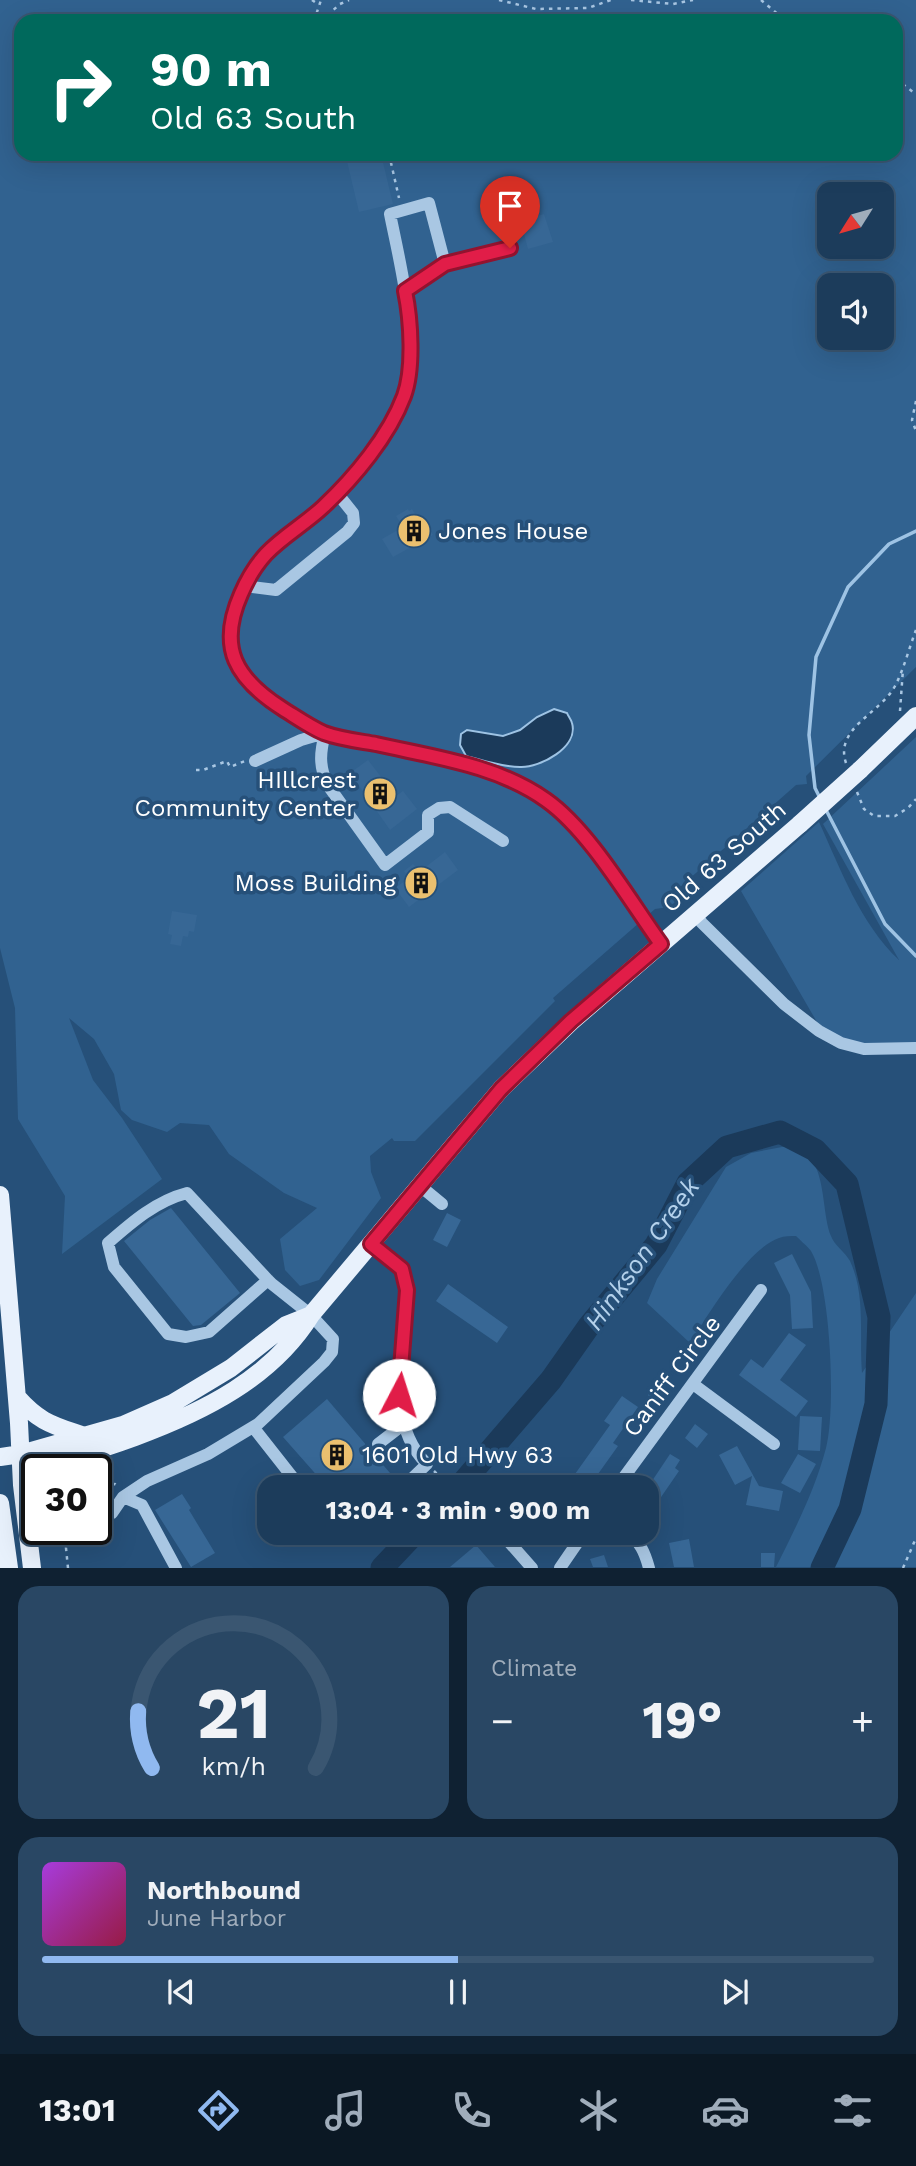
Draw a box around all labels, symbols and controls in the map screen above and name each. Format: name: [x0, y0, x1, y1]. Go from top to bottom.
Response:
text: 90 m: [150, 40, 272, 98]
icon: right: [35, 42, 126, 133]
text: Old 63 South: [150, 99, 356, 137]
pin: [480, 176, 540, 248]
north arrow: [817, 182, 894, 259]
map controls: [817, 182, 894, 350]
icon: arrive: [491, 187, 529, 225]
button: sound: [817, 273, 894, 350]
building icon: Jones House: [395, 512, 433, 550]
place label: Jones House: [438, 517, 588, 545]
place label: HIllcrest Community Center: [135, 766, 356, 822]
building icon: HIllcrest Community Center: [361, 775, 399, 813]
street label: Old 63 South: [656, 796, 792, 918]
building icon: Moss Building: [402, 864, 440, 902]
place label: Moss Building: [235, 869, 396, 897]
water label: Hinkson Creek: [578, 1172, 706, 1336]
street label: Caniff Circle: [617, 1310, 727, 1442]
position arrow: [362, 1358, 436, 1432]
building icon: 1601 Old Hwy 63: [318, 1436, 356, 1474]
place label: 1601 Old Hwy 63: [362, 1441, 553, 1469]
speed limit sign: 30: [21, 1454, 112, 1545]
text: 13:04 · 3 min · 900 m: [326, 1495, 590, 1525]
text: Climate: [491, 1655, 577, 1682]
text: 21: [196, 1671, 271, 1757]
text: 19°: [642, 1690, 723, 1751]
text: −: [491, 1699, 514, 1743]
text: +: [851, 1699, 874, 1743]
text: km/h: [201, 1752, 266, 1781]
text: Northbound: [147, 1875, 301, 1905]
text: June Harbor: [147, 1905, 286, 1932]
icon: previous: [162, 1973, 200, 2011]
icon: pause: [439, 1973, 477, 2011]
icon: next: [716, 1973, 754, 2011]
icon: directions: [194, 2086, 243, 2135]
icon: music: [321, 2086, 370, 2135]
icon: phone: [447, 2086, 496, 2135]
icon: climate: [574, 2086, 623, 2135]
icon: car: [701, 2086, 750, 2135]
icon: filters: [828, 2086, 877, 2135]
text: 13:01: [39, 2091, 116, 2129]

